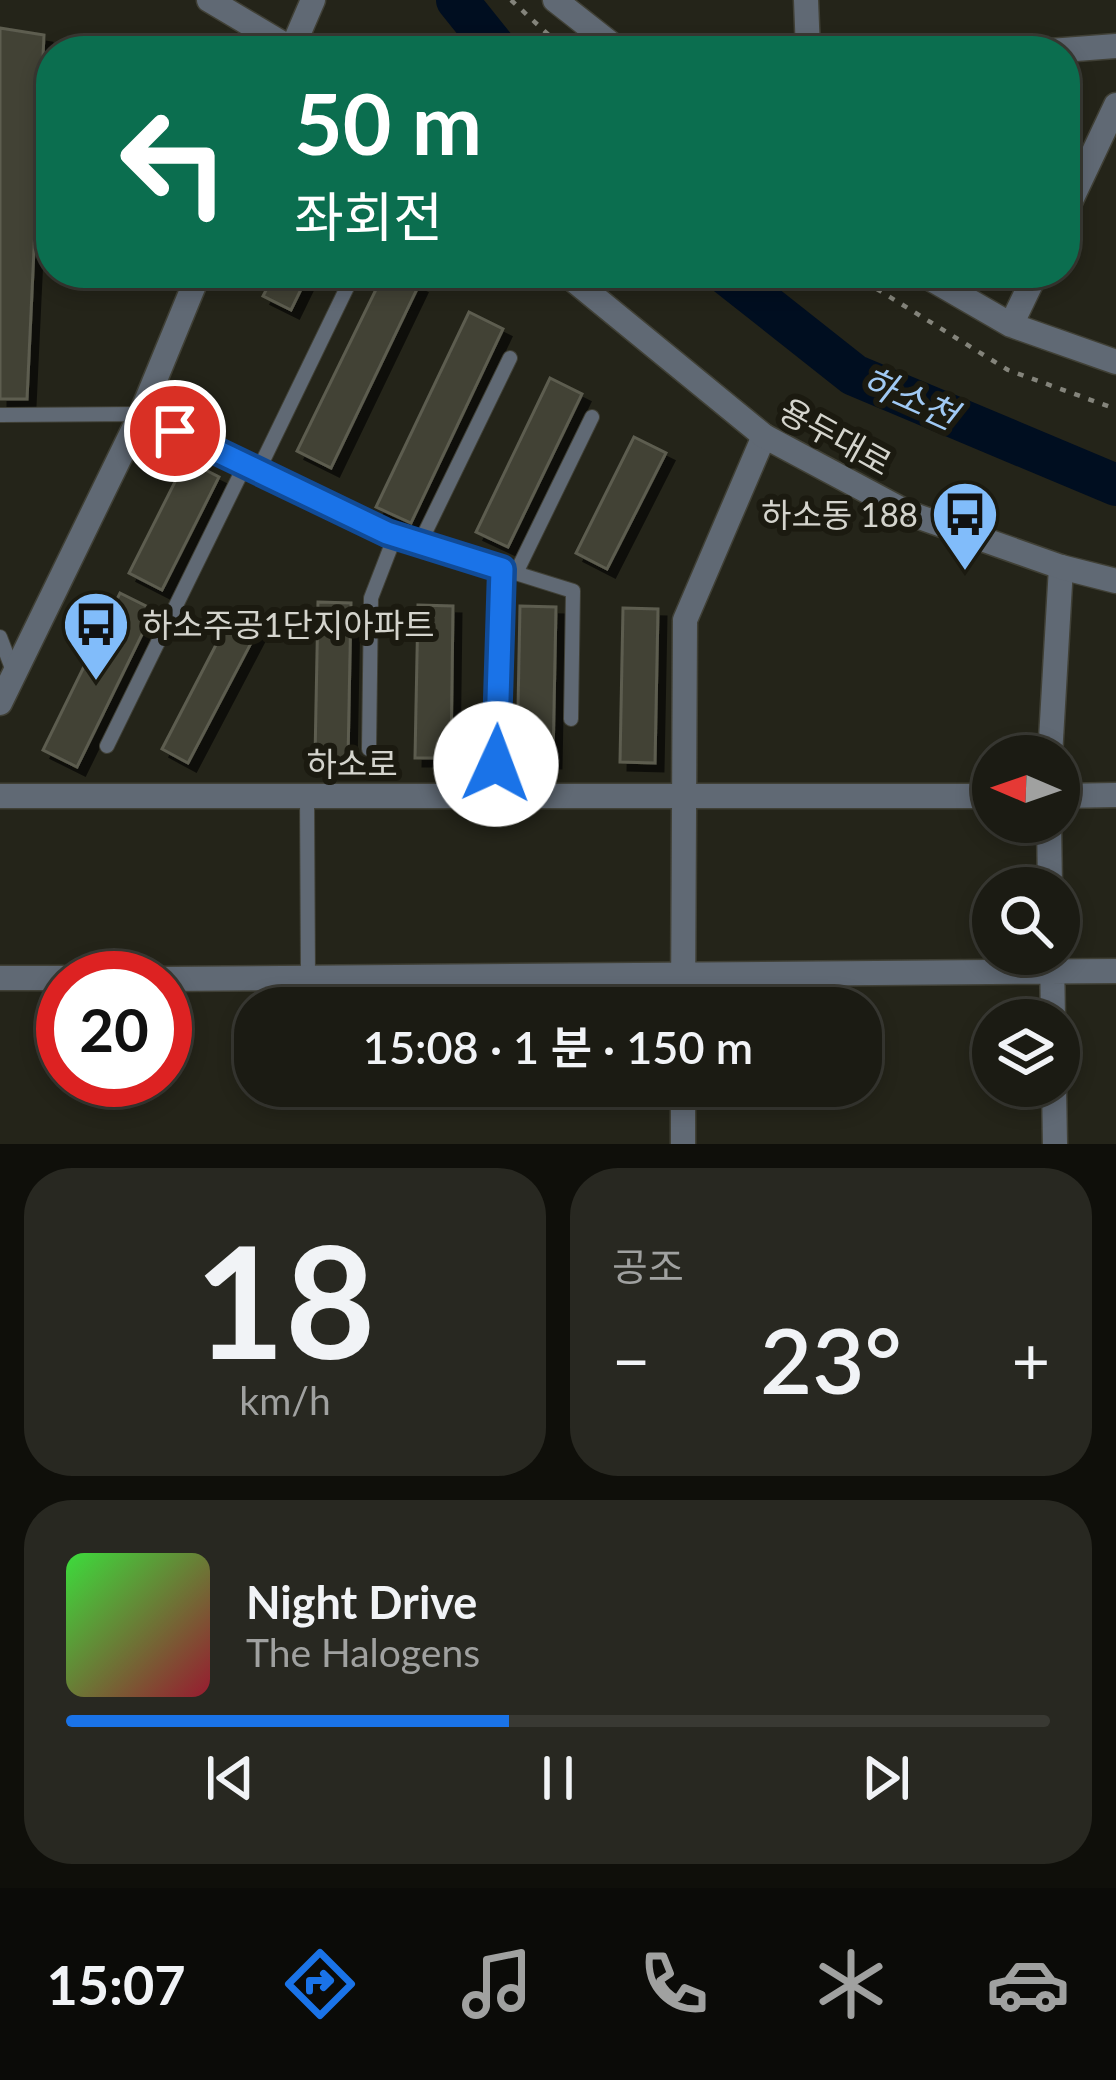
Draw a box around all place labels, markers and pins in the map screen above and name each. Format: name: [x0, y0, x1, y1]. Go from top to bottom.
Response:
pin: [124, 380, 226, 482]
bus stop icon: 하소동 188: [930, 479, 1000, 573]
place label: 하소동 188: [761, 494, 918, 534]
bus stop icon: 하소주공1단지아파트: [61, 589, 131, 683]
place label: 하소주공1단지아파트: [142, 604, 434, 644]

